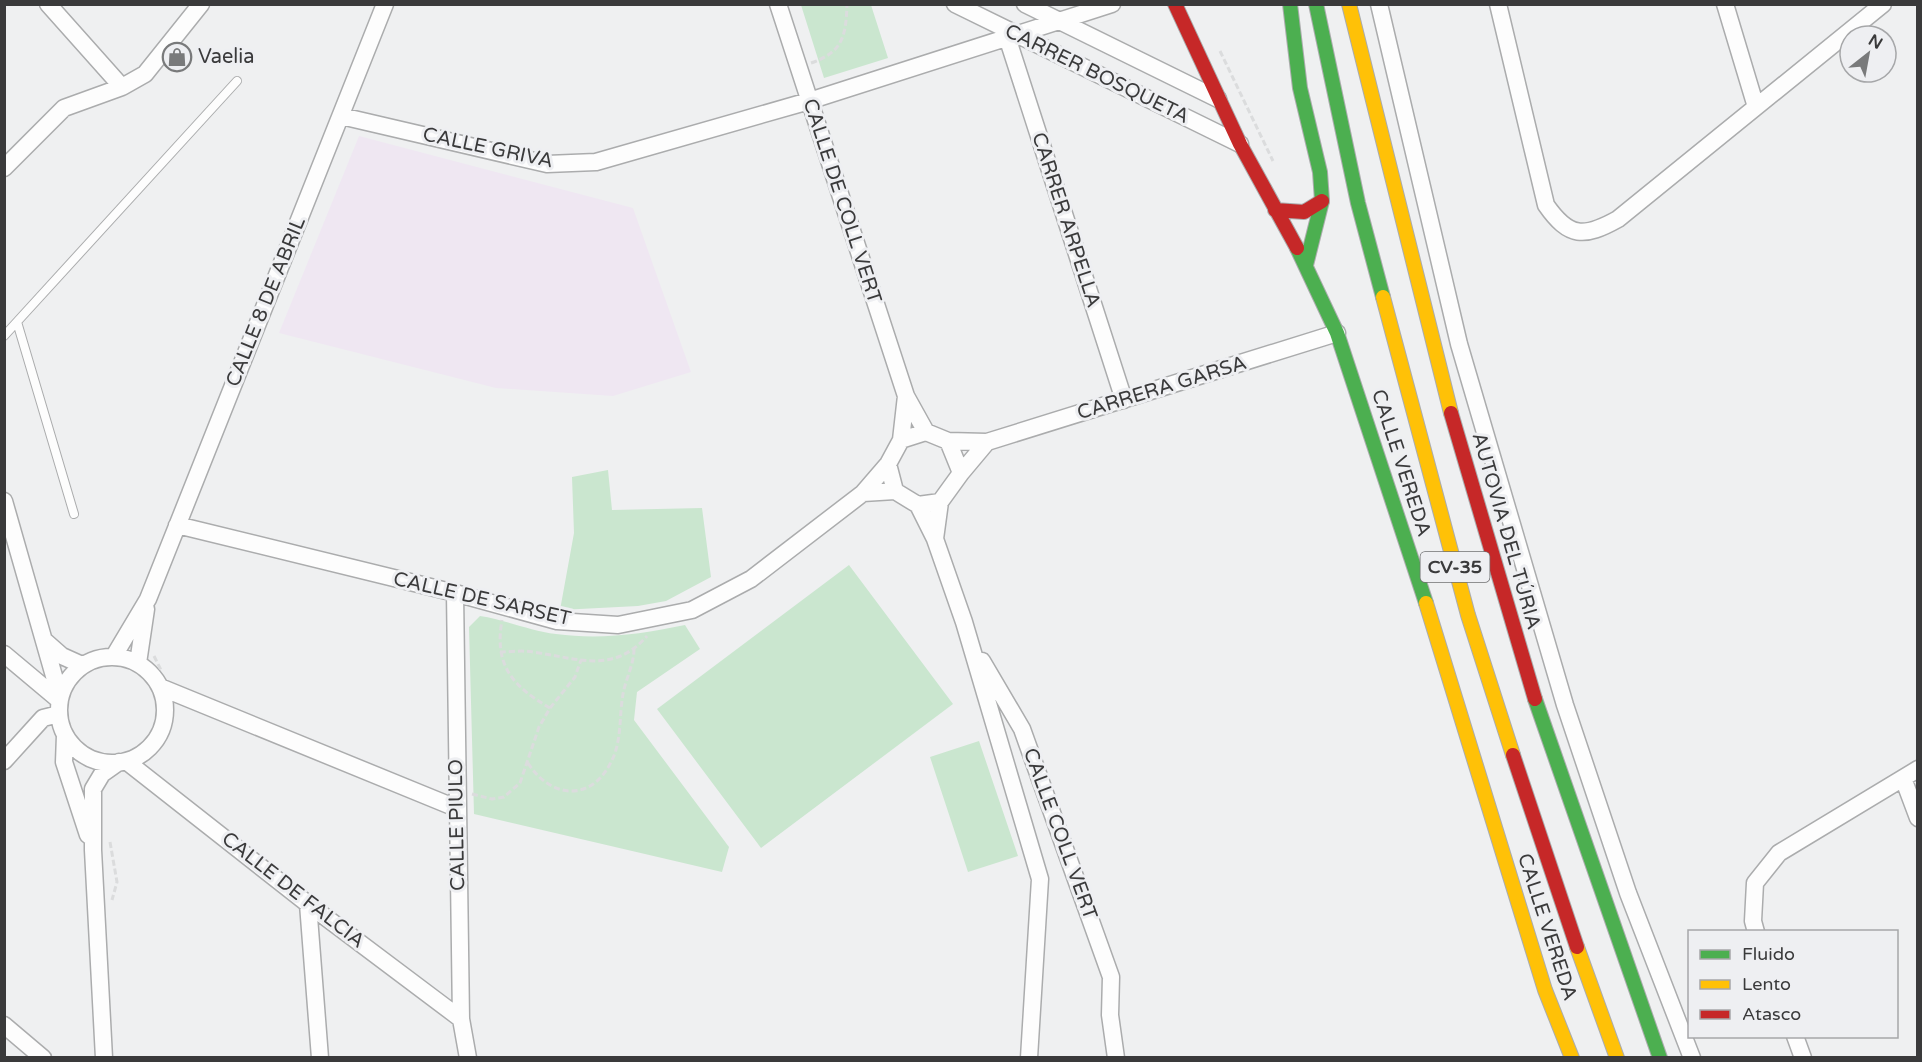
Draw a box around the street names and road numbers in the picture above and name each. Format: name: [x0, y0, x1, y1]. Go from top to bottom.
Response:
street label: CARRER BOSQUETA: [1001, 19, 1193, 129]
street label: CALLE DE COLL VERT: [798, 96, 886, 306]
street label: CALLE GRIVA: [421, 122, 555, 174]
street label: CARRER ARPELLA: [1026, 130, 1106, 310]
street label: CALLE 8 DE ABRIL: [221, 213, 311, 390]
street label: CARRERA GARSA: [1074, 351, 1250, 425]
street label: CALLE VEREDA: [1366, 386, 1436, 540]
street label: AUTOVIA DEL TÚRIA: [1466, 429, 1547, 632]
road number: CV-35: [1420, 552, 1490, 582]
street label: CALLE DE SARSET: [391, 567, 573, 631]
street label: CALLE COLL VERT: [1018, 745, 1102, 923]
street label: CALLE PIULO: [444, 759, 470, 891]
street label: CALLE DE FALCIA: [217, 827, 369, 953]
street label: CALLE VEREDA: [1512, 850, 1582, 1004]

